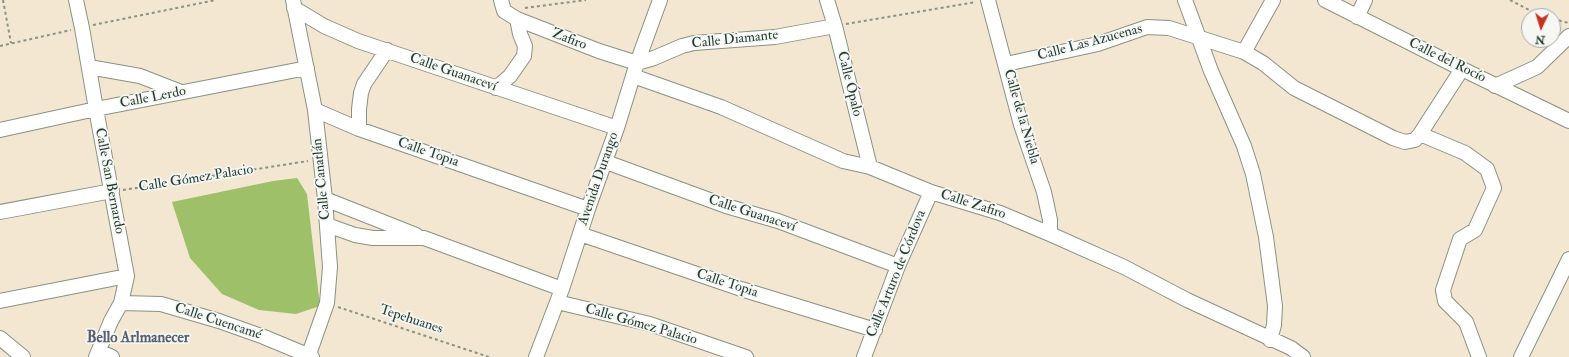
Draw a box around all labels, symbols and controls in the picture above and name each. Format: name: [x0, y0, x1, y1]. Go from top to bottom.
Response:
north arrow: [1521, 8, 1561, 48]
street label: Calle Las Azucenas: [1036, 21, 1144, 65]
street label: Zafiro: [549, 26, 589, 54]
street label: Calle Diamante: [691, 27, 779, 53]
text: N: [1535, 33, 1546, 46]
street label: Calle del Rocío: [1406, 35, 1488, 87]
street label: Calle Guanaceví: [407, 50, 499, 96]
street label: Calle Ópalo: [833, 50, 865, 118]
street label: Calle de la Niebla: [999, 68, 1043, 166]
street label: Calle Lerdo: [119, 83, 187, 113]
street label: Calle San Bernardo: [90, 127, 128, 235]
street label: Avenida Durango: [575, 130, 623, 228]
street label: Calle Topia: [395, 135, 461, 171]
street label: Calle Canatlán: [309, 137, 335, 221]
street label: Calle Gómez Palacio: [138, 162, 254, 196]
street label: Calle Zafiro: [938, 187, 1008, 223]
street label: Calle Guanaceví: [706, 192, 798, 236]
street label: Calle Arturo de Córdova: [864, 208, 930, 340]
street label: Calle Topia: [694, 266, 760, 302]
street label: Calle Cuencamé: [172, 300, 264, 344]
street label: Calle Gómez Palacio: [583, 301, 699, 349]
street label: Tepehuanes: [377, 302, 445, 338]
district label: Bello Arlmanecer: [87, 330, 189, 348]

